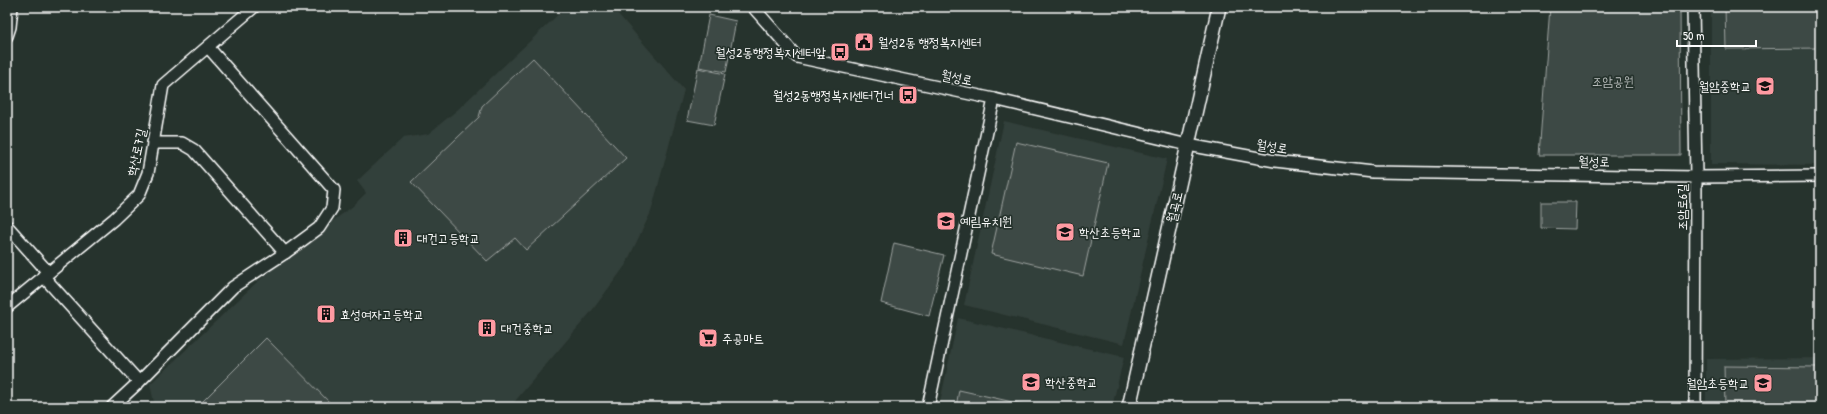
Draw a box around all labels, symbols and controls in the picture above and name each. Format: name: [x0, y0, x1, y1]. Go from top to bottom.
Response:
scale bar: [1677, 22, 1756, 48]
text: 50 m: [1683, 27, 1704, 44]
public building icon: 월성2동 행정복지센터: [853, 31, 875, 53]
place label: 월성2동 행정복지센터: [878, 33, 981, 51]
bus stop icon: 월성2동행정복지센터앞: [829, 41, 851, 63]
place label: 월성2동행정복지센터앞: [715, 43, 827, 61]
street label: 월성로: [940, 65, 974, 89]
park label: 조암공원: [1592, 72, 1634, 90]
school or university icon: 월암중학교: [1754, 75, 1776, 97]
place label: 월암중학교: [1699, 77, 1751, 95]
bus stop icon: 월성2동행정복지센터건너: [897, 84, 919, 106]
place label: 월성2동행정복지센터건너: [773, 86, 894, 104]
street label: 학산로7길: [122, 127, 150, 177]
street label: 월성로: [1255, 135, 1289, 157]
street label: 월성로: [1578, 152, 1610, 170]
street label: 조암로6길: [1673, 183, 1691, 231]
street label: 월곡로: [1162, 190, 1186, 224]
school or university icon: 예림유치원: [935, 210, 957, 232]
place label: 예림유치원: [960, 212, 1012, 230]
school or university icon: 학산초등학교: [1054, 221, 1076, 243]
place label: 학산초등학교: [1079, 223, 1142, 241]
building icon: 대건고등학교: [392, 227, 414, 249]
place label: 대건고등학교: [417, 229, 480, 247]
building icon: 효성여자고등학교: [315, 303, 337, 325]
place label: 효성여자고등학교: [340, 305, 424, 323]
building icon: 대건중학교: [476, 317, 498, 339]
place label: 대건중학교: [501, 319, 553, 337]
supermarket icon: 주공마트: [697, 327, 719, 349]
place label: 주공마트: [722, 329, 764, 347]
school or university icon: 학산중학교: [1020, 371, 1042, 393]
school or university icon: 월암초등학교: [1752, 372, 1774, 394]
place label: 학산중학교: [1045, 373, 1097, 391]
place label: 월암초등학교: [1686, 374, 1749, 392]

